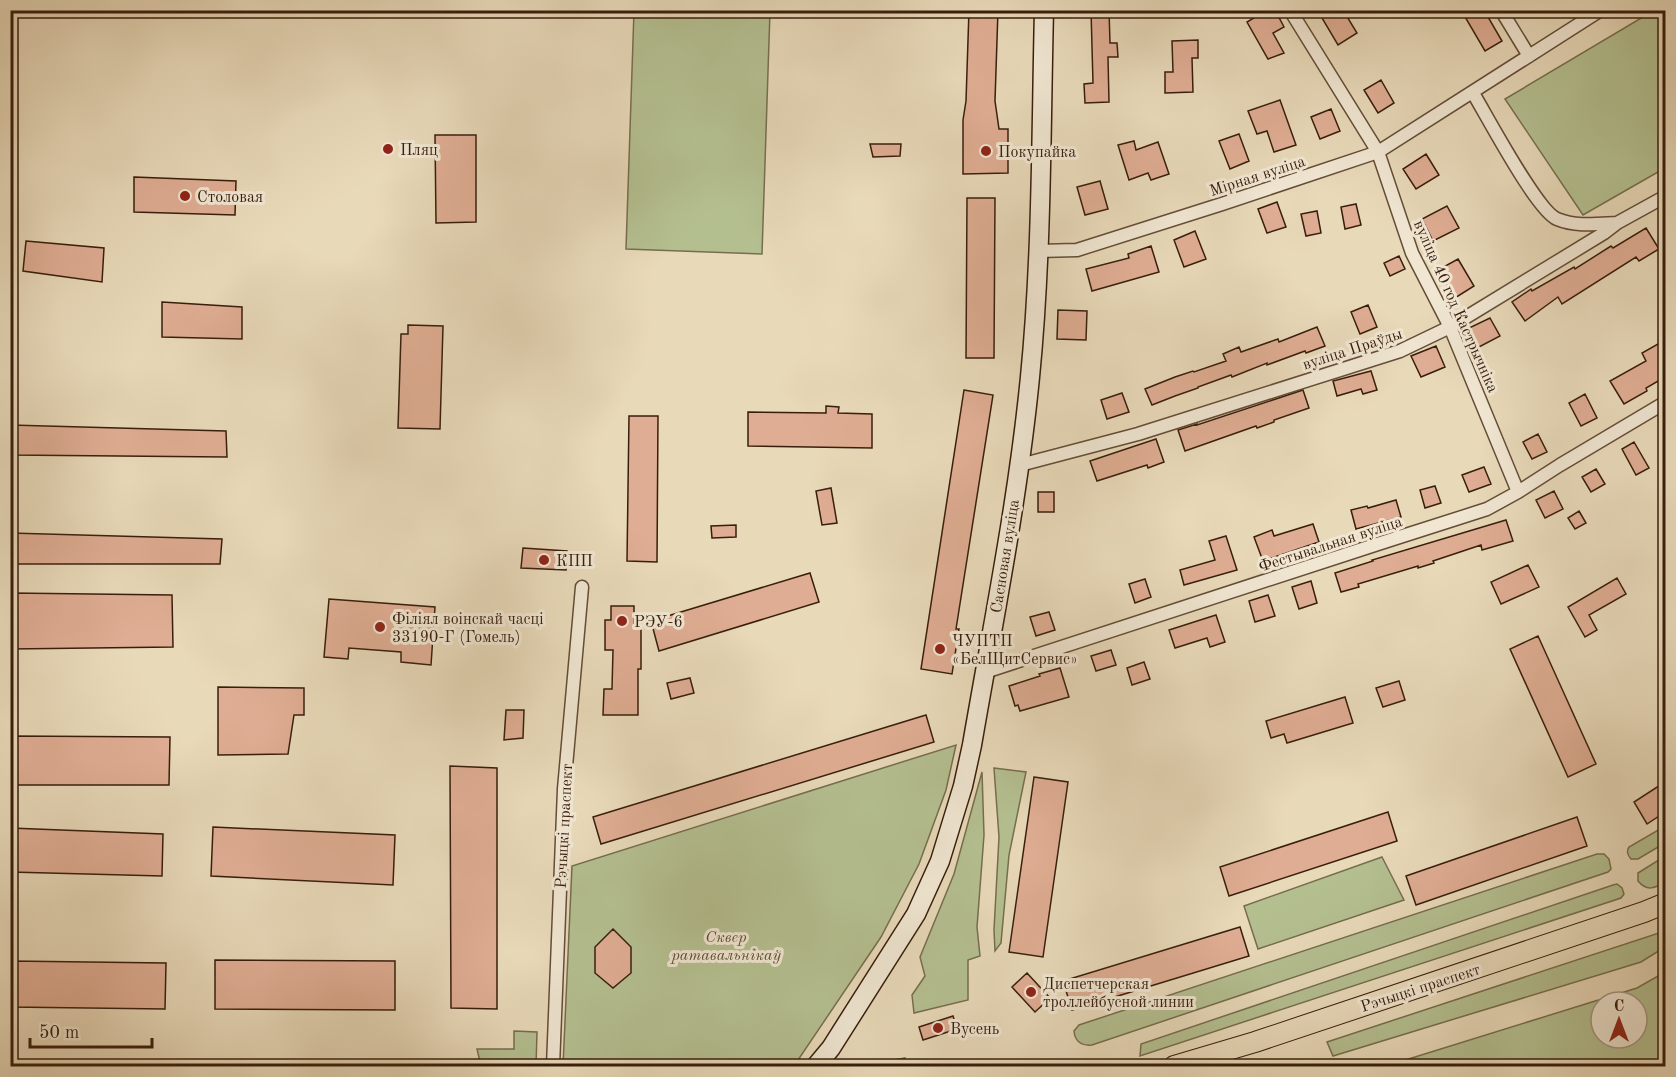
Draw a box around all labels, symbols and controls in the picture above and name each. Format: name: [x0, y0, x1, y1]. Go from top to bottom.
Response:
marker: Пляц: [381, 142, 395, 156]
place label: Пляц: [400, 143, 438, 159]
marker: Покупайка: [979, 144, 993, 158]
place label: Покупайка: [998, 145, 1076, 161]
street label: Мірная вуліца: [1208, 154, 1308, 200]
marker: Столовая: [178, 189, 192, 203]
place label: Столовая: [197, 190, 263, 206]
street label: вуліца 40 год Кастрычніка: [1410, 218, 1501, 396]
street label: вуліца Праўды: [1301, 326, 1404, 374]
street label: Сасновая вуліца: [989, 498, 1023, 614]
street label: Фестывальная вуліца: [1257, 514, 1404, 576]
marker: КПП: [537, 553, 551, 567]
place label: КПП: [556, 554, 593, 570]
place label: Філіял воінскай часці 33190-Г (Гомель): [392, 612, 544, 646]
marker: РЭУ-6: [615, 614, 629, 628]
place label: РЭУ-6: [634, 615, 683, 631]
marker: Філіял воінскай часці 33190-Г (Гомель): [373, 620, 387, 634]
place label: ЧУПТП «БелЩитСервис»: [952, 634, 1078, 668]
marker: ЧУПТП «БелЩитСервис»: [933, 642, 947, 656]
street label: Рэчыцкі праспект: [554, 763, 576, 889]
park label: Сквер ратавальнікаў: [669, 930, 782, 964]
street label: Рэчыцкі праспект: [1359, 962, 1483, 1016]
place label: Диспетчерская троллейбусной линии: [1043, 977, 1194, 1011]
marker: Диспетчерская троллейбусной линии: [1024, 985, 1038, 999]
north arrow: [1589, 990, 1649, 1050]
text: С: [1614, 999, 1624, 1015]
scale bar: [30, 1011, 152, 1049]
marker: Вусень: [931, 1021, 945, 1035]
place label: Вусень: [950, 1022, 999, 1038]
text: 50 m: [39, 1024, 79, 1042]

